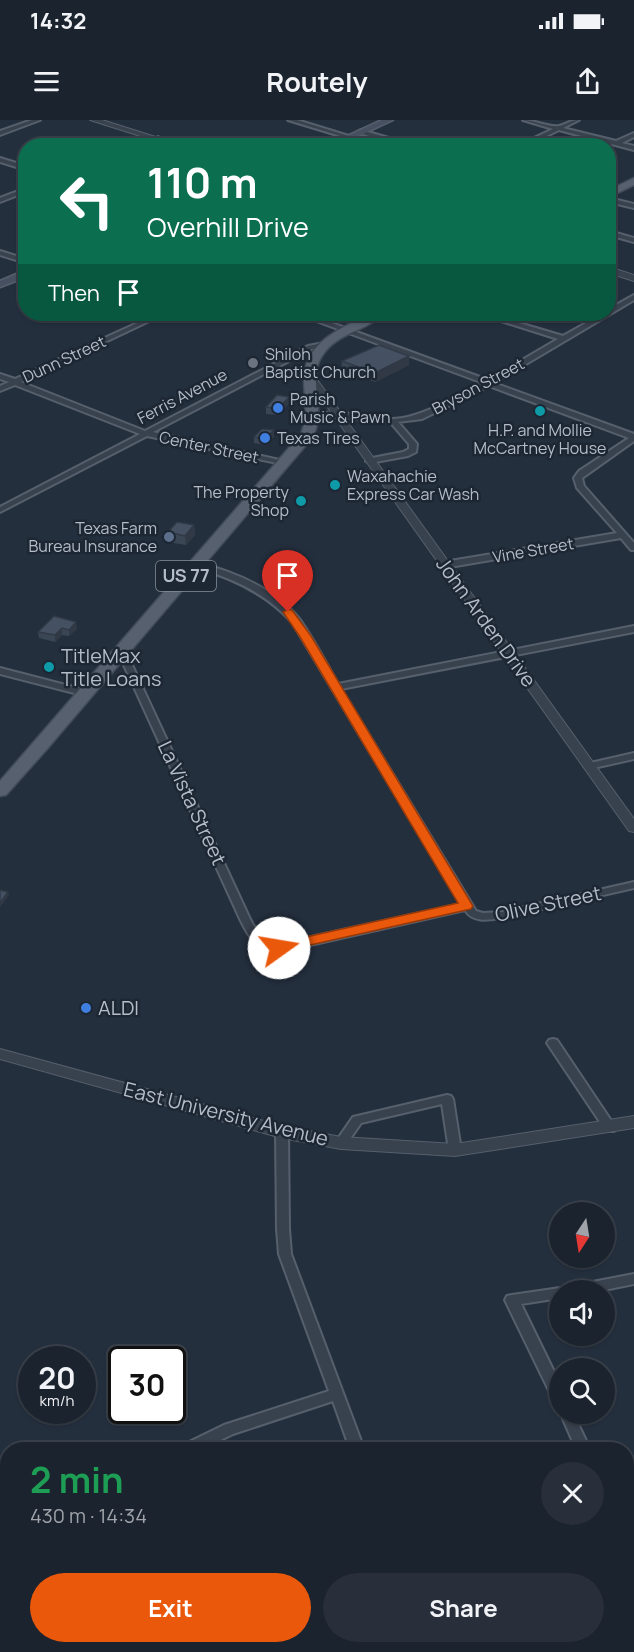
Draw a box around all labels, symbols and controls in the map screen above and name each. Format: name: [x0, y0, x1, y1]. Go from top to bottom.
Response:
text: 14:32: [30, 6, 86, 36]
text: Routely: [266, 63, 368, 100]
icon: menu: [30, 65, 63, 98]
icon: share: [571, 65, 604, 98]
text: 110 m: [147, 153, 258, 211]
icon: left: [48, 162, 126, 240]
text: Overhill Drive: [147, 208, 309, 245]
icon: arrive: [112, 276, 145, 309]
text: Then: [48, 278, 100, 308]
street label: Dunn Street: [19, 330, 109, 388]
place label: Shiloh Baptist Church: [265, 343, 376, 383]
street label: Bryson Street: [428, 352, 528, 420]
marker: Shiloh Baptist Church: [246, 356, 260, 370]
street label: Ferris Avenue: [133, 363, 231, 429]
place label: Parish Music & Pawn: [290, 388, 390, 428]
marker: Parish Music & Pawn: [271, 401, 285, 415]
marker: H.P. and Mollie McCartney House: [533, 404, 547, 418]
place label: H.P. and Mollie McCartney House: [474, 419, 606, 459]
street label: Center Street: [157, 426, 261, 468]
place label: Texas Tires: [277, 427, 360, 449]
marker: Texas Tires: [258, 431, 272, 445]
place label: Waxahachie Express Car Wash: [347, 465, 479, 505]
marker: Waxahachie Express Car Wash: [328, 478, 342, 492]
place label: The Property Shop: [193, 481, 290, 521]
marker: The Property Shop: [294, 494, 308, 508]
place label: Texas Farm Bureau Insurance: [28, 517, 157, 557]
marker: Texas Farm Bureau Insurance: [162, 530, 176, 544]
street label: Vine Street: [491, 532, 575, 568]
pin: [262, 550, 313, 612]
street label: John Arden Drive: [430, 551, 543, 692]
icon: arrive: [271, 559, 304, 592]
road number: US 77: [156, 561, 216, 591]
place label: TitleMax Title Loans: [61, 642, 162, 692]
marker: TitleMax Title Loans: [42, 660, 56, 674]
street label: La Vista Street: [152, 736, 233, 869]
street label: Olive Street: [492, 879, 604, 928]
position arrow: [247, 916, 311, 980]
place label: ALDI: [98, 994, 139, 1021]
marker: ALDI: [79, 1001, 93, 1015]
street label: East University Avenue: [121, 1075, 331, 1152]
north arrow: [549, 1202, 615, 1268]
map controls: [549, 1202, 615, 1424]
button: sound: [549, 1280, 615, 1346]
speed limit sign: 30: [108, 1346, 186, 1424]
text: 20: [38, 1357, 76, 1398]
button: search: [549, 1358, 615, 1424]
text: km/h: [40, 1390, 74, 1411]
text: 2 min: [30, 1455, 124, 1504]
button: close: [541, 1462, 604, 1525]
text: 430 m · 14:34: [30, 1502, 147, 1529]
button: Exit: [30, 1573, 311, 1642]
button: Share: [323, 1573, 604, 1642]

